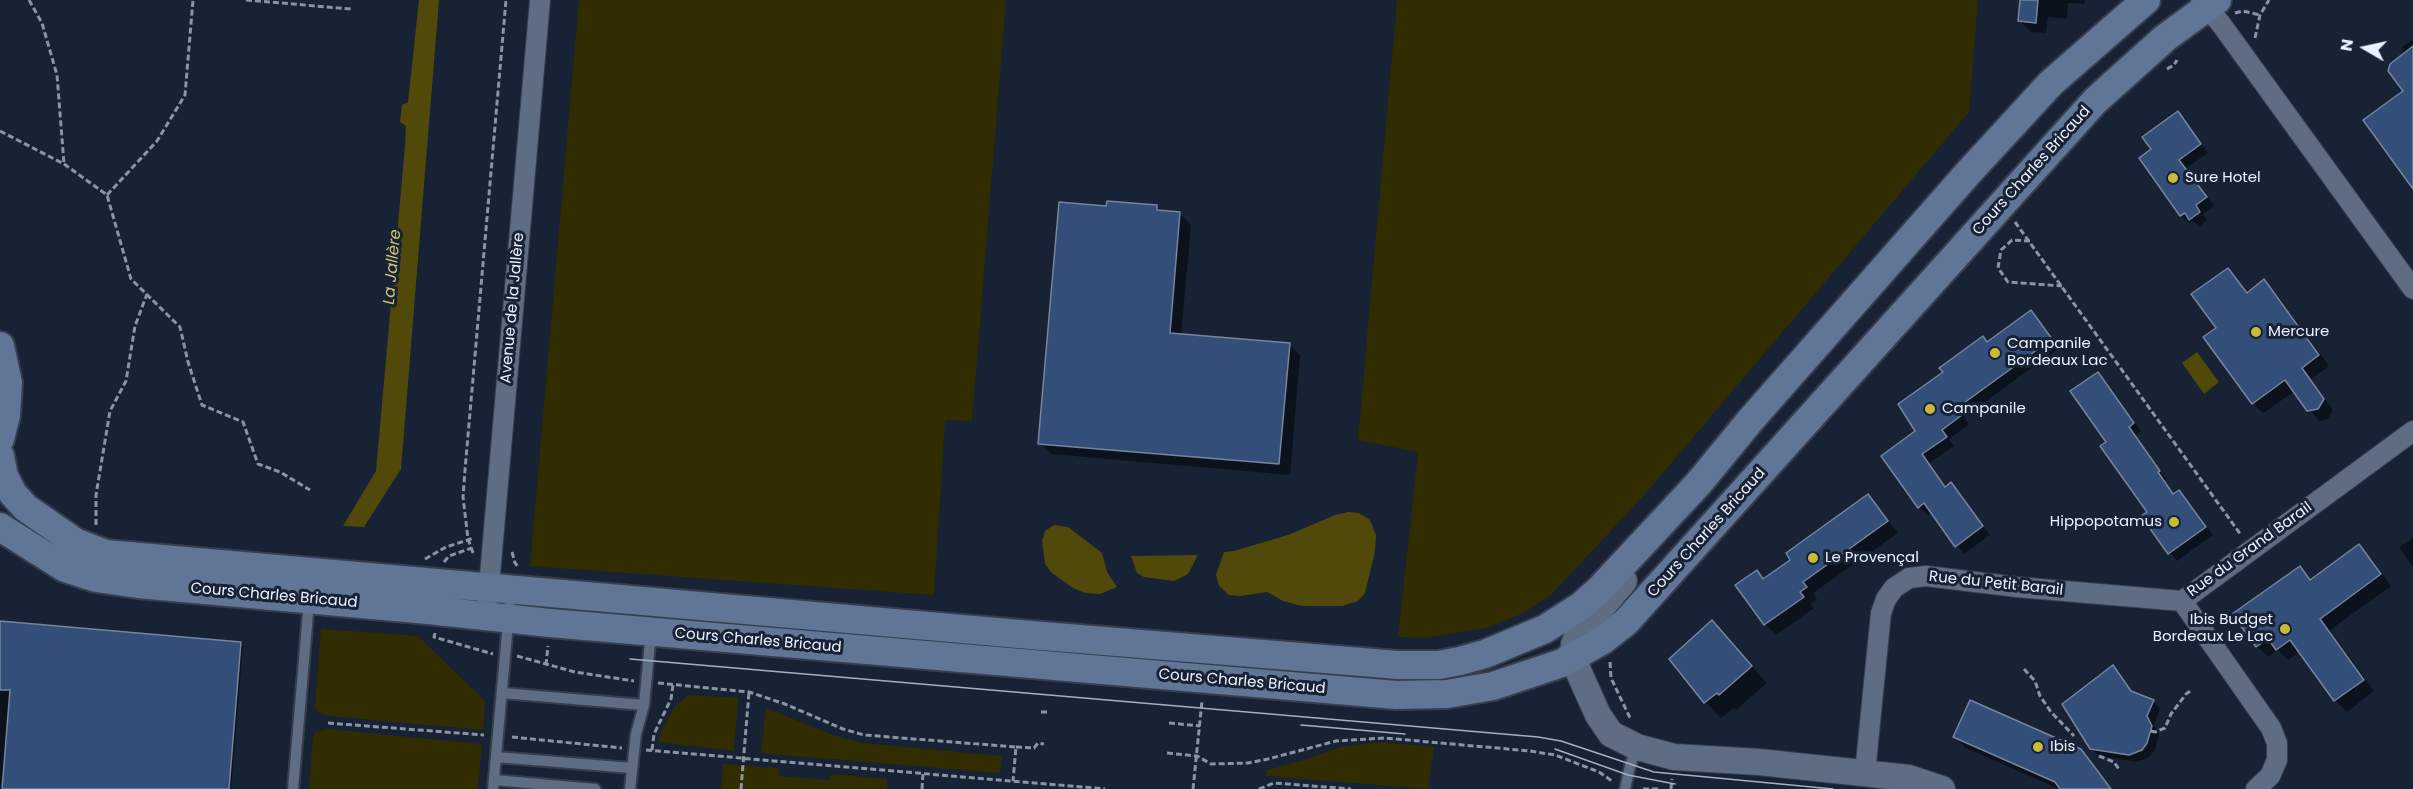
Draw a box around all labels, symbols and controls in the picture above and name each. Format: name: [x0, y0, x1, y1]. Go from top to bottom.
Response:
north arrow: [2335, 18, 2395, 78]
text: N: [2334, 37, 2359, 53]
street label: Cours Charles Bricaud: [1969, 103, 2095, 239]
place label: Sure Hotel: [2185, 169, 2261, 187]
marker: Sure Hotel: [2166, 171, 2180, 185]
water label: La Jallère: [380, 229, 406, 305]
street label: Avenue de la Jallère: [497, 232, 529, 384]
place label: Mercure: [2268, 323, 2329, 341]
marker: Mercure: [2249, 325, 2263, 339]
place label: Campanile Bordeaux Lac: [2007, 335, 2107, 370]
marker: Campanile Bordeaux Lac: [1988, 346, 2002, 360]
place label: Campanile: [1942, 400, 2026, 418]
marker: Campanile: [1923, 402, 1937, 416]
street label: Cours Charles Bricaud: [1644, 465, 1770, 601]
street label: Rue du Grand Barail: [2184, 499, 2316, 601]
place label: Hippopotamus: [2050, 513, 2162, 531]
marker: Hippopotamus: [2167, 515, 2181, 529]
place label: Le Provençal: [1825, 549, 1919, 567]
marker: Le Provençal: [1806, 551, 1820, 565]
street label: Rue du Petit Barail: [1928, 568, 2064, 600]
street label: Cours Charles Bricaud: [190, 580, 358, 612]
place label: Ibis Budget Bordeaux Le Lac: [2153, 611, 2273, 646]
marker: Ibis Budget Bordeaux Le Lac: [2278, 622, 2292, 636]
street label: Cours Charles Bricaud: [674, 625, 842, 657]
street label: Cours Charles Bricaud: [1158, 666, 1326, 698]
place label: Ibis: [2050, 738, 2075, 756]
marker: Ibis: [2031, 740, 2045, 754]

